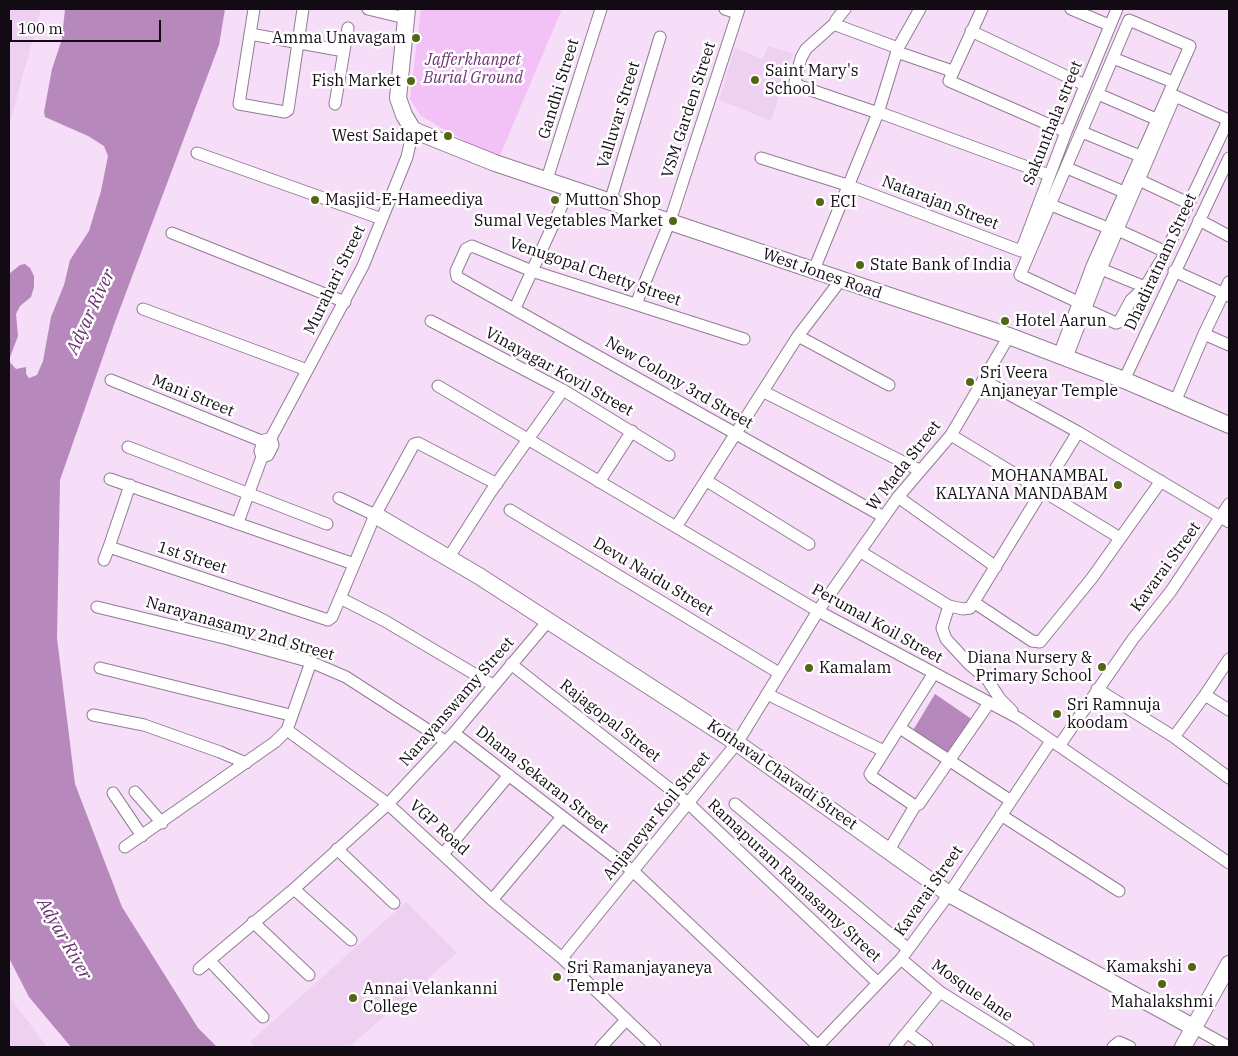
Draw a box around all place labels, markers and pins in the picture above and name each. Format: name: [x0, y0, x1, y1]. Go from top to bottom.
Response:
place label: Amma Unavagam: [272, 28, 406, 48]
marker: Amma Unavagam: [410, 32, 422, 44]
place label: Saint Mary's School: [765, 61, 859, 99]
place label: Fish Market: [312, 71, 401, 91]
marker: Saint Mary's School: [749, 74, 761, 86]
marker: Fish Market: [405, 75, 417, 87]
place label: West Saidapet: [332, 126, 438, 146]
marker: West Saidapet: [442, 130, 454, 142]
place label: Masjid-E-Hameediya: [325, 190, 483, 210]
place label: Mutton Shop: [565, 190, 661, 210]
place label: ECI: [830, 192, 856, 212]
marker: Masjid-E-Hameediya: [309, 194, 321, 206]
marker: Mutton Shop: [549, 194, 561, 206]
marker: ECI: [814, 196, 826, 208]
place label: Sumal Vegetables Market: [474, 211, 663, 231]
marker: Sumal Vegetables Market: [667, 215, 679, 227]
place label: State Bank of India: [870, 255, 1012, 275]
marker: State Bank of India: [854, 259, 866, 271]
place label: Hotel Aarun: [1015, 311, 1107, 331]
marker: Hotel Aarun: [999, 315, 1011, 327]
place label: Sri Veera Anjaneyar Temple: [980, 363, 1118, 401]
marker: Sri Veera Anjaneyar Temple: [964, 376, 976, 388]
place label: MOHANAMBAL KALYANA MANDABAM: [936, 466, 1108, 504]
marker: MOHANAMBAL KALYANA MANDABAM: [1112, 479, 1124, 491]
place label: Diana Nursery & Primary School: [967, 648, 1092, 686]
place label: Kamalam: [819, 658, 892, 678]
marker: Diana Nursery & Primary School: [1096, 661, 1108, 673]
marker: Kamalam: [803, 662, 815, 674]
place label: Sri Ramnuja koodam: [1067, 695, 1161, 733]
marker: Sri Ramnuja koodam: [1051, 708, 1063, 720]
place label: Kamakshi: [1106, 957, 1182, 977]
place label: Sri Ramanjayaneya Temple: [567, 958, 712, 996]
marker: Kamakshi: [1186, 961, 1198, 973]
marker: Sri Ramanjayaneya Temple: [551, 971, 563, 983]
marker: Mahalakshmi: [1156, 978, 1168, 990]
place label: Annai Velankanni College: [363, 979, 498, 1017]
marker: Annai Velankanni College: [347, 992, 359, 1004]
place label: Mahalakshmi: [1111, 992, 1213, 1012]

